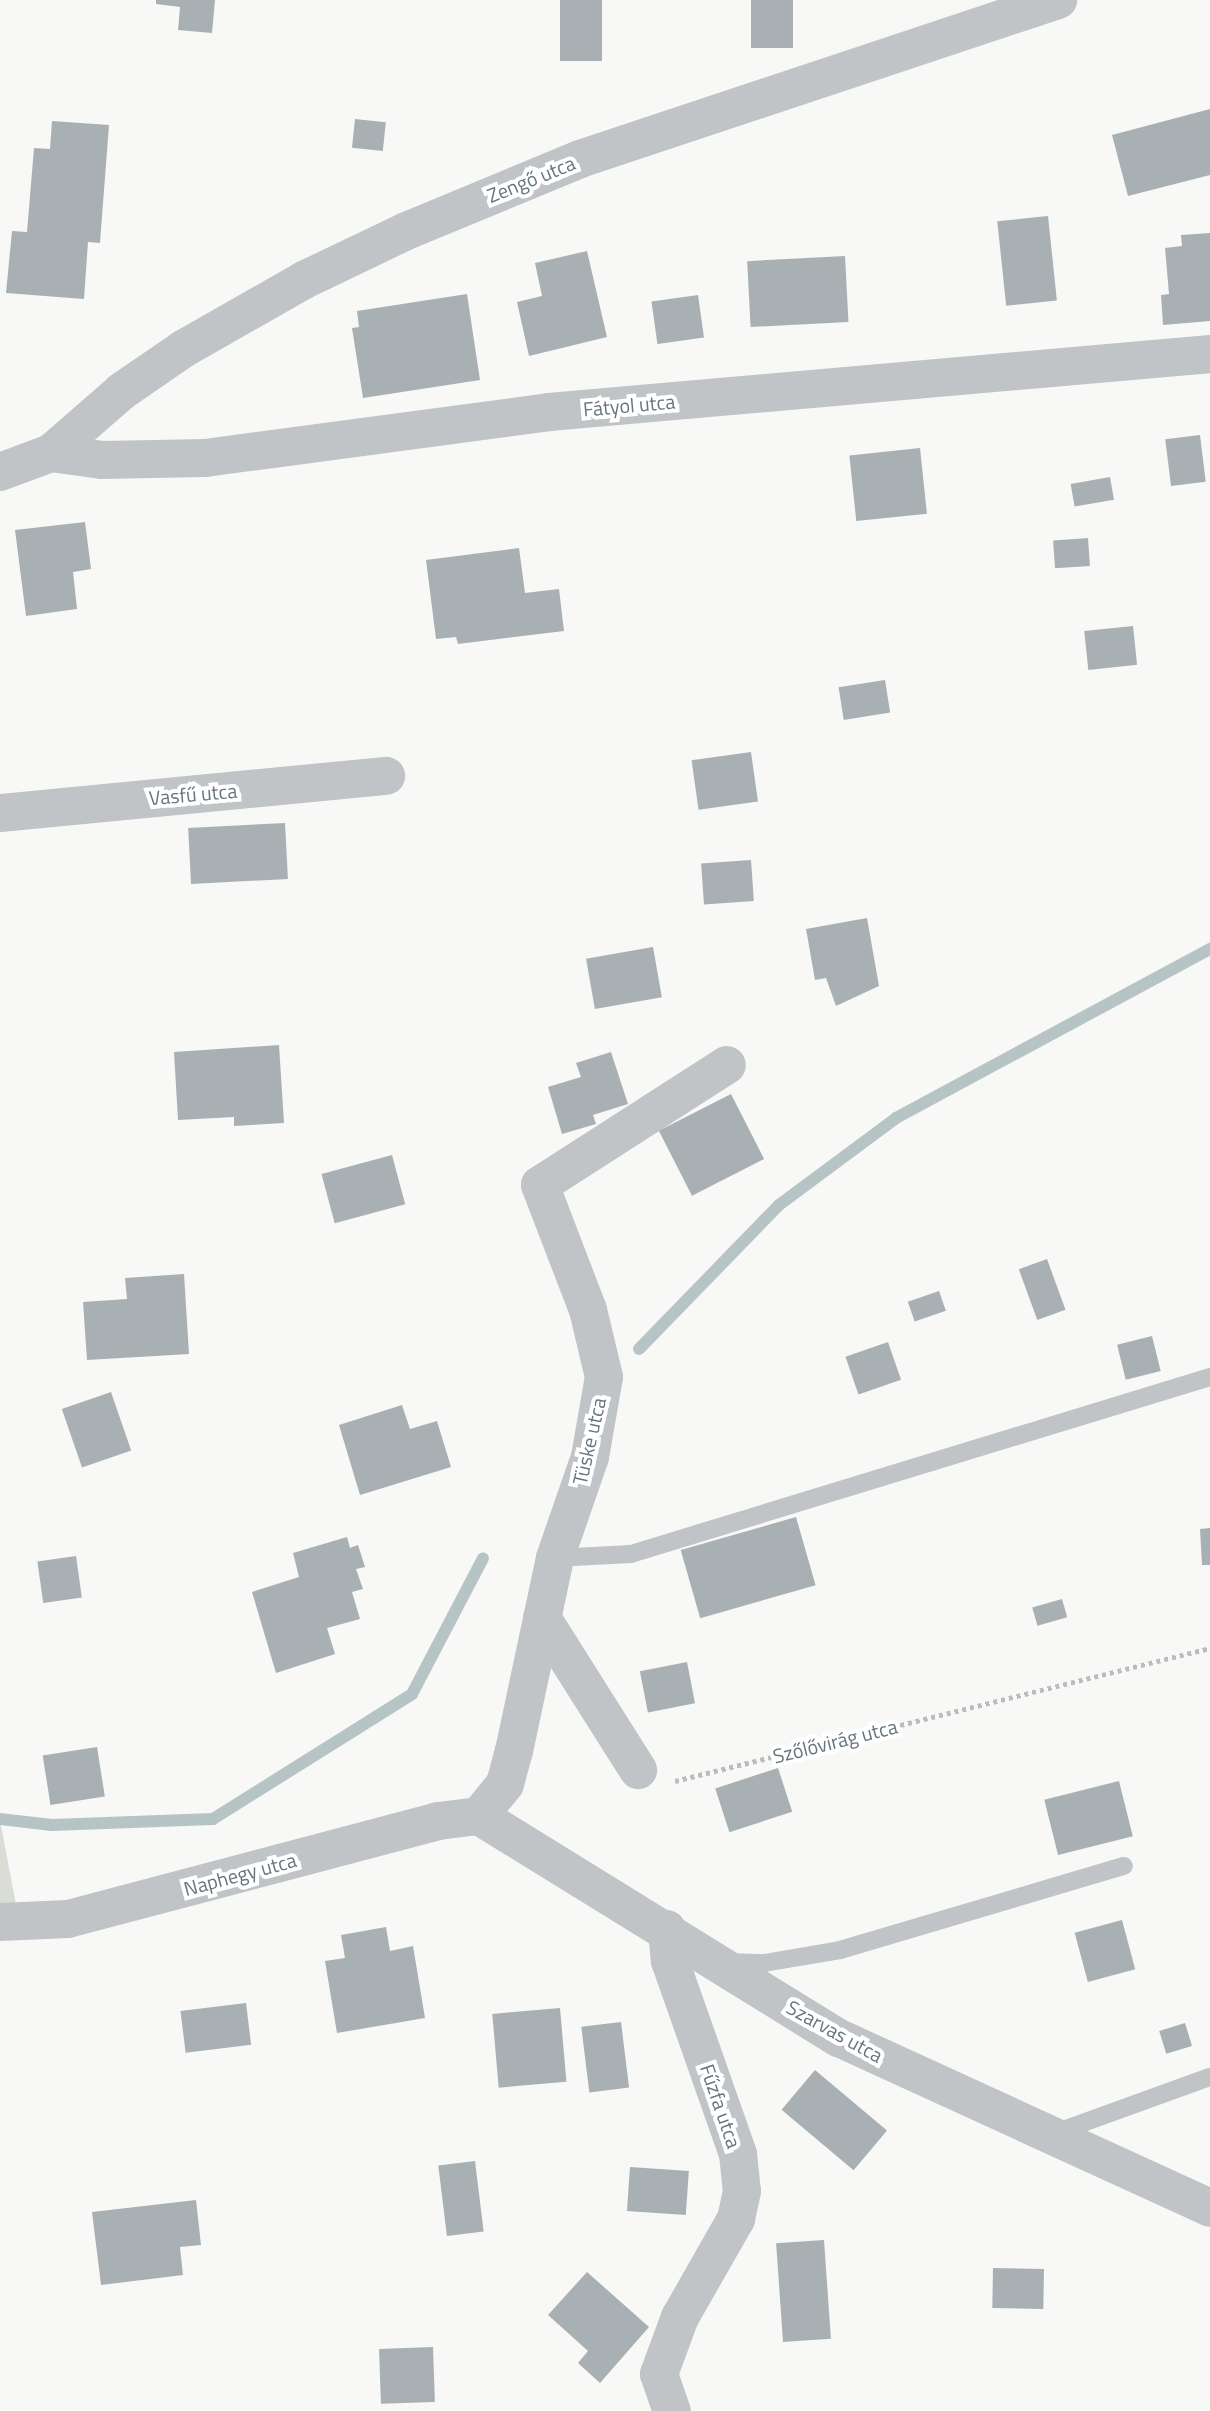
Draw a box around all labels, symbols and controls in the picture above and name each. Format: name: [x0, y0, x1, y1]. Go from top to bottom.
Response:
street label: Zengő utca: [483, 150, 579, 208]
street label: Fátyol utca: [582, 389, 676, 421]
street label: Vasfű utca: [148, 778, 238, 810]
street label: Tüske utca: [567, 1395, 611, 1487]
street label: Szőlővirág utca: [770, 1714, 900, 1768]
street label: Naphegy utca: [181, 1847, 299, 1901]
street label: Szarvas utca: [783, 1995, 887, 2067]
street label: Fűzfa utca: [695, 2061, 747, 2151]

